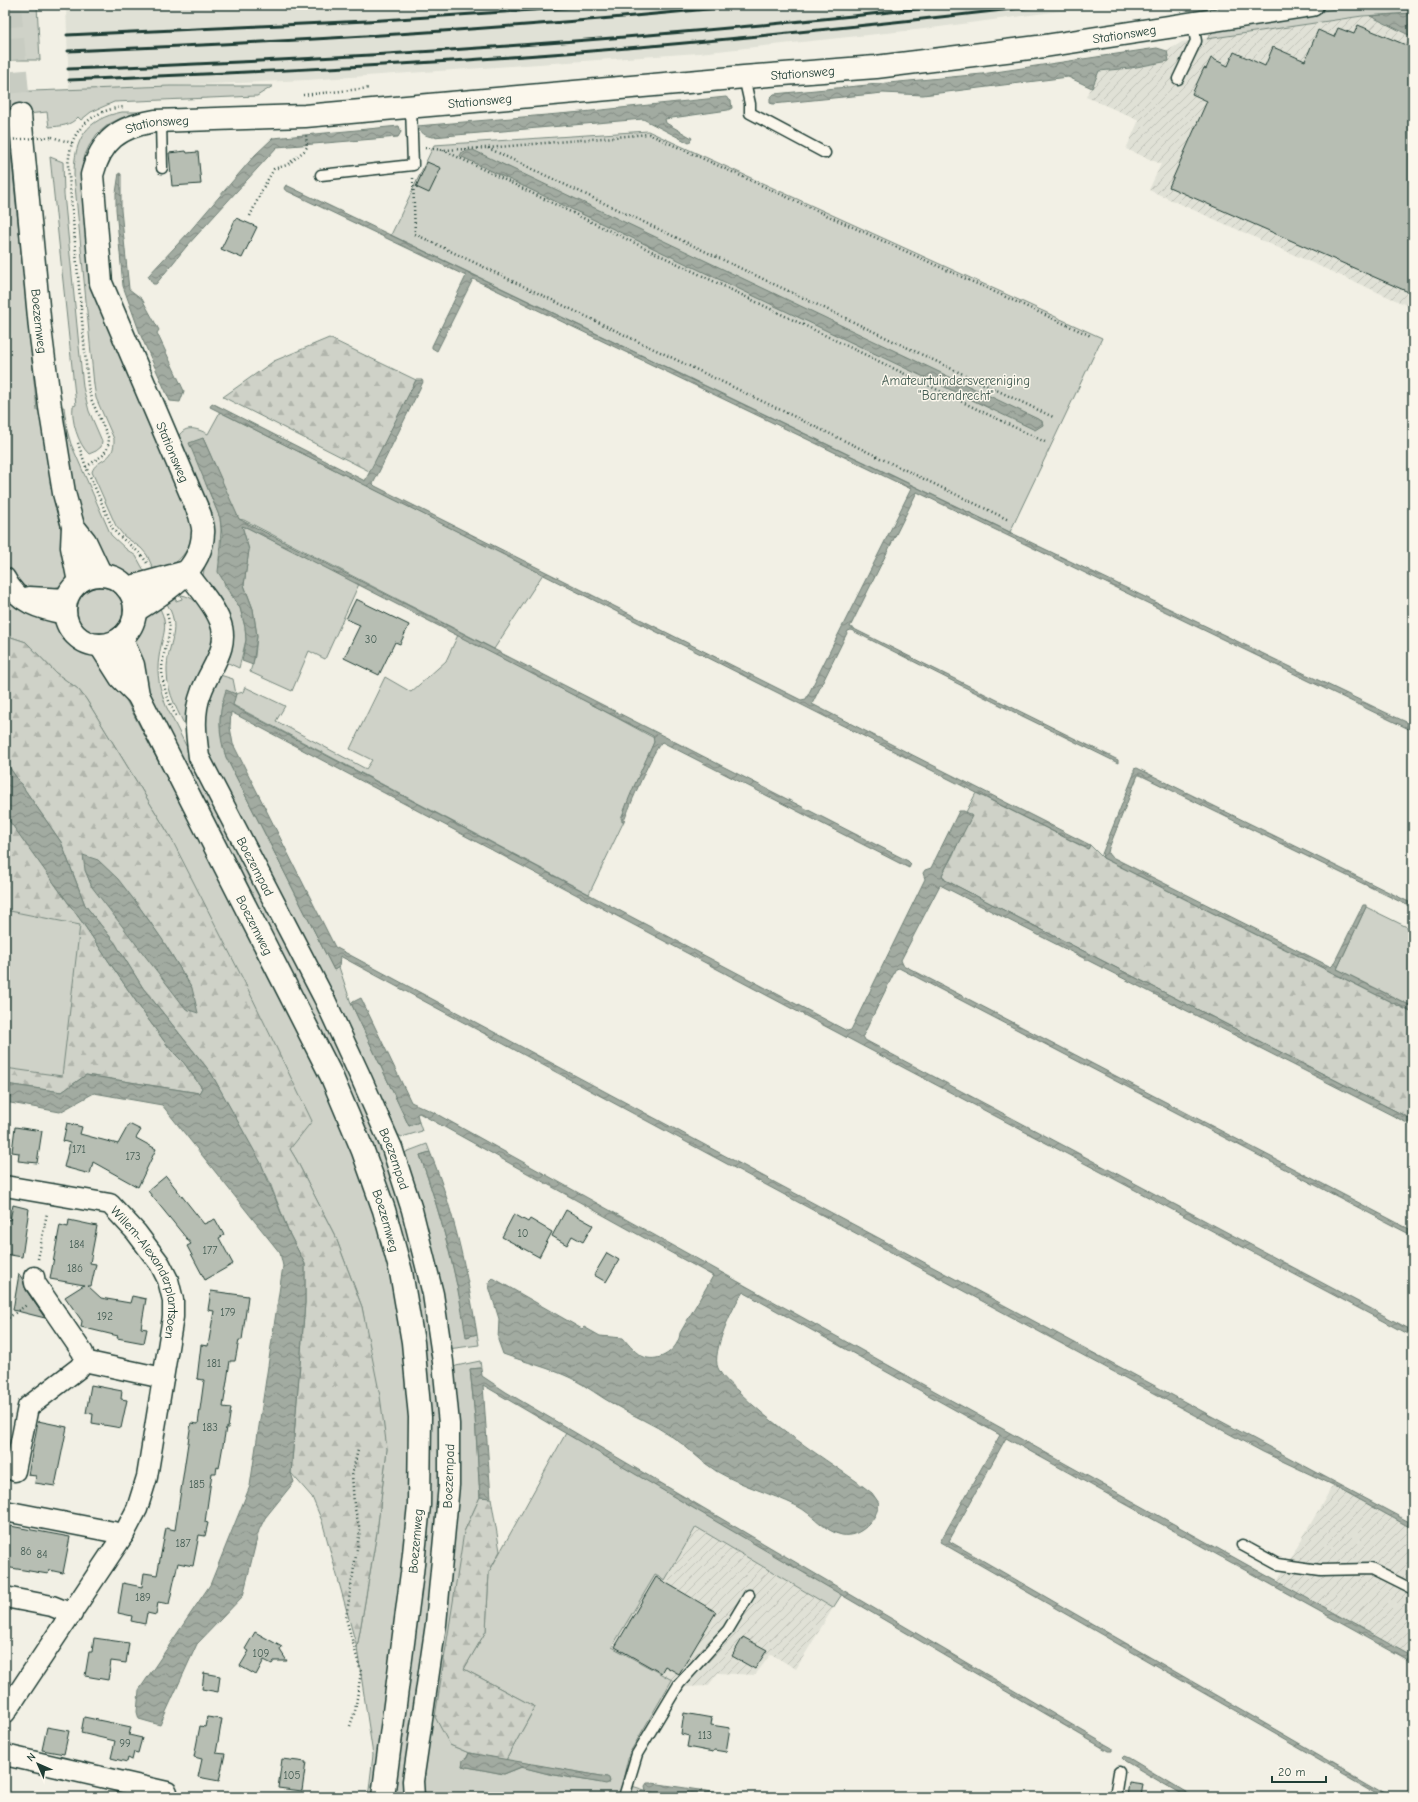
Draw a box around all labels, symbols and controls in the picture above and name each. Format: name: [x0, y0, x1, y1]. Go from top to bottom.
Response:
street label: Stationsweg: [1091, 22, 1157, 47]
street label: Stationsweg: [770, 63, 835, 83]
street label: Stationsweg: [447, 91, 513, 111]
street label: Stationsweg: [123, 113, 189, 137]
street label: Boezemweg: [28, 288, 50, 354]
park label: Amateurtuindersvereniging "Barendrecht": [882, 373, 1030, 403]
street label: Stationsweg: [153, 420, 192, 485]
house number: 30: [365, 633, 377, 646]
street label: Boezempad: [234, 834, 277, 899]
street label: Boezemweg: [233, 893, 276, 958]
street label: Boezempad: [376, 1126, 412, 1192]
house number: 171: [72, 1143, 86, 1156]
house number: 173: [125, 1150, 141, 1163]
street label: Boezemweg: [369, 1187, 402, 1254]
street label: Willem-Alexanderplantsoen: [107, 1203, 180, 1340]
house number: 10: [517, 1227, 529, 1240]
house number: 184: [69, 1238, 85, 1251]
house number: 177: [203, 1244, 217, 1257]
house number: 186: [67, 1262, 83, 1275]
house number: 179: [220, 1306, 236, 1319]
house number: 192: [97, 1310, 113, 1323]
house number: 181: [207, 1357, 221, 1370]
house number: 183: [202, 1421, 218, 1434]
street label: Boezempad: [440, 1443, 457, 1509]
house number: 185: [189, 1478, 205, 1491]
street label: Boezemweg: [405, 1508, 426, 1574]
house number: 187: [175, 1537, 191, 1550]
house number: 86: [20, 1545, 32, 1558]
house number: 84: [37, 1548, 48, 1561]
house number: 189: [135, 1591, 151, 1604]
house number: 109: [253, 1647, 270, 1660]
house number: 113: [698, 1729, 712, 1742]
house number: 99: [119, 1737, 131, 1750]
north arrow: [18, 1744, 58, 1784]
text: N: [24, 1750, 38, 1764]
scale bar: [1272, 1758, 1326, 1784]
text: 20 m: [1278, 1765, 1306, 1779]
house number: 105: [283, 1769, 301, 1782]

